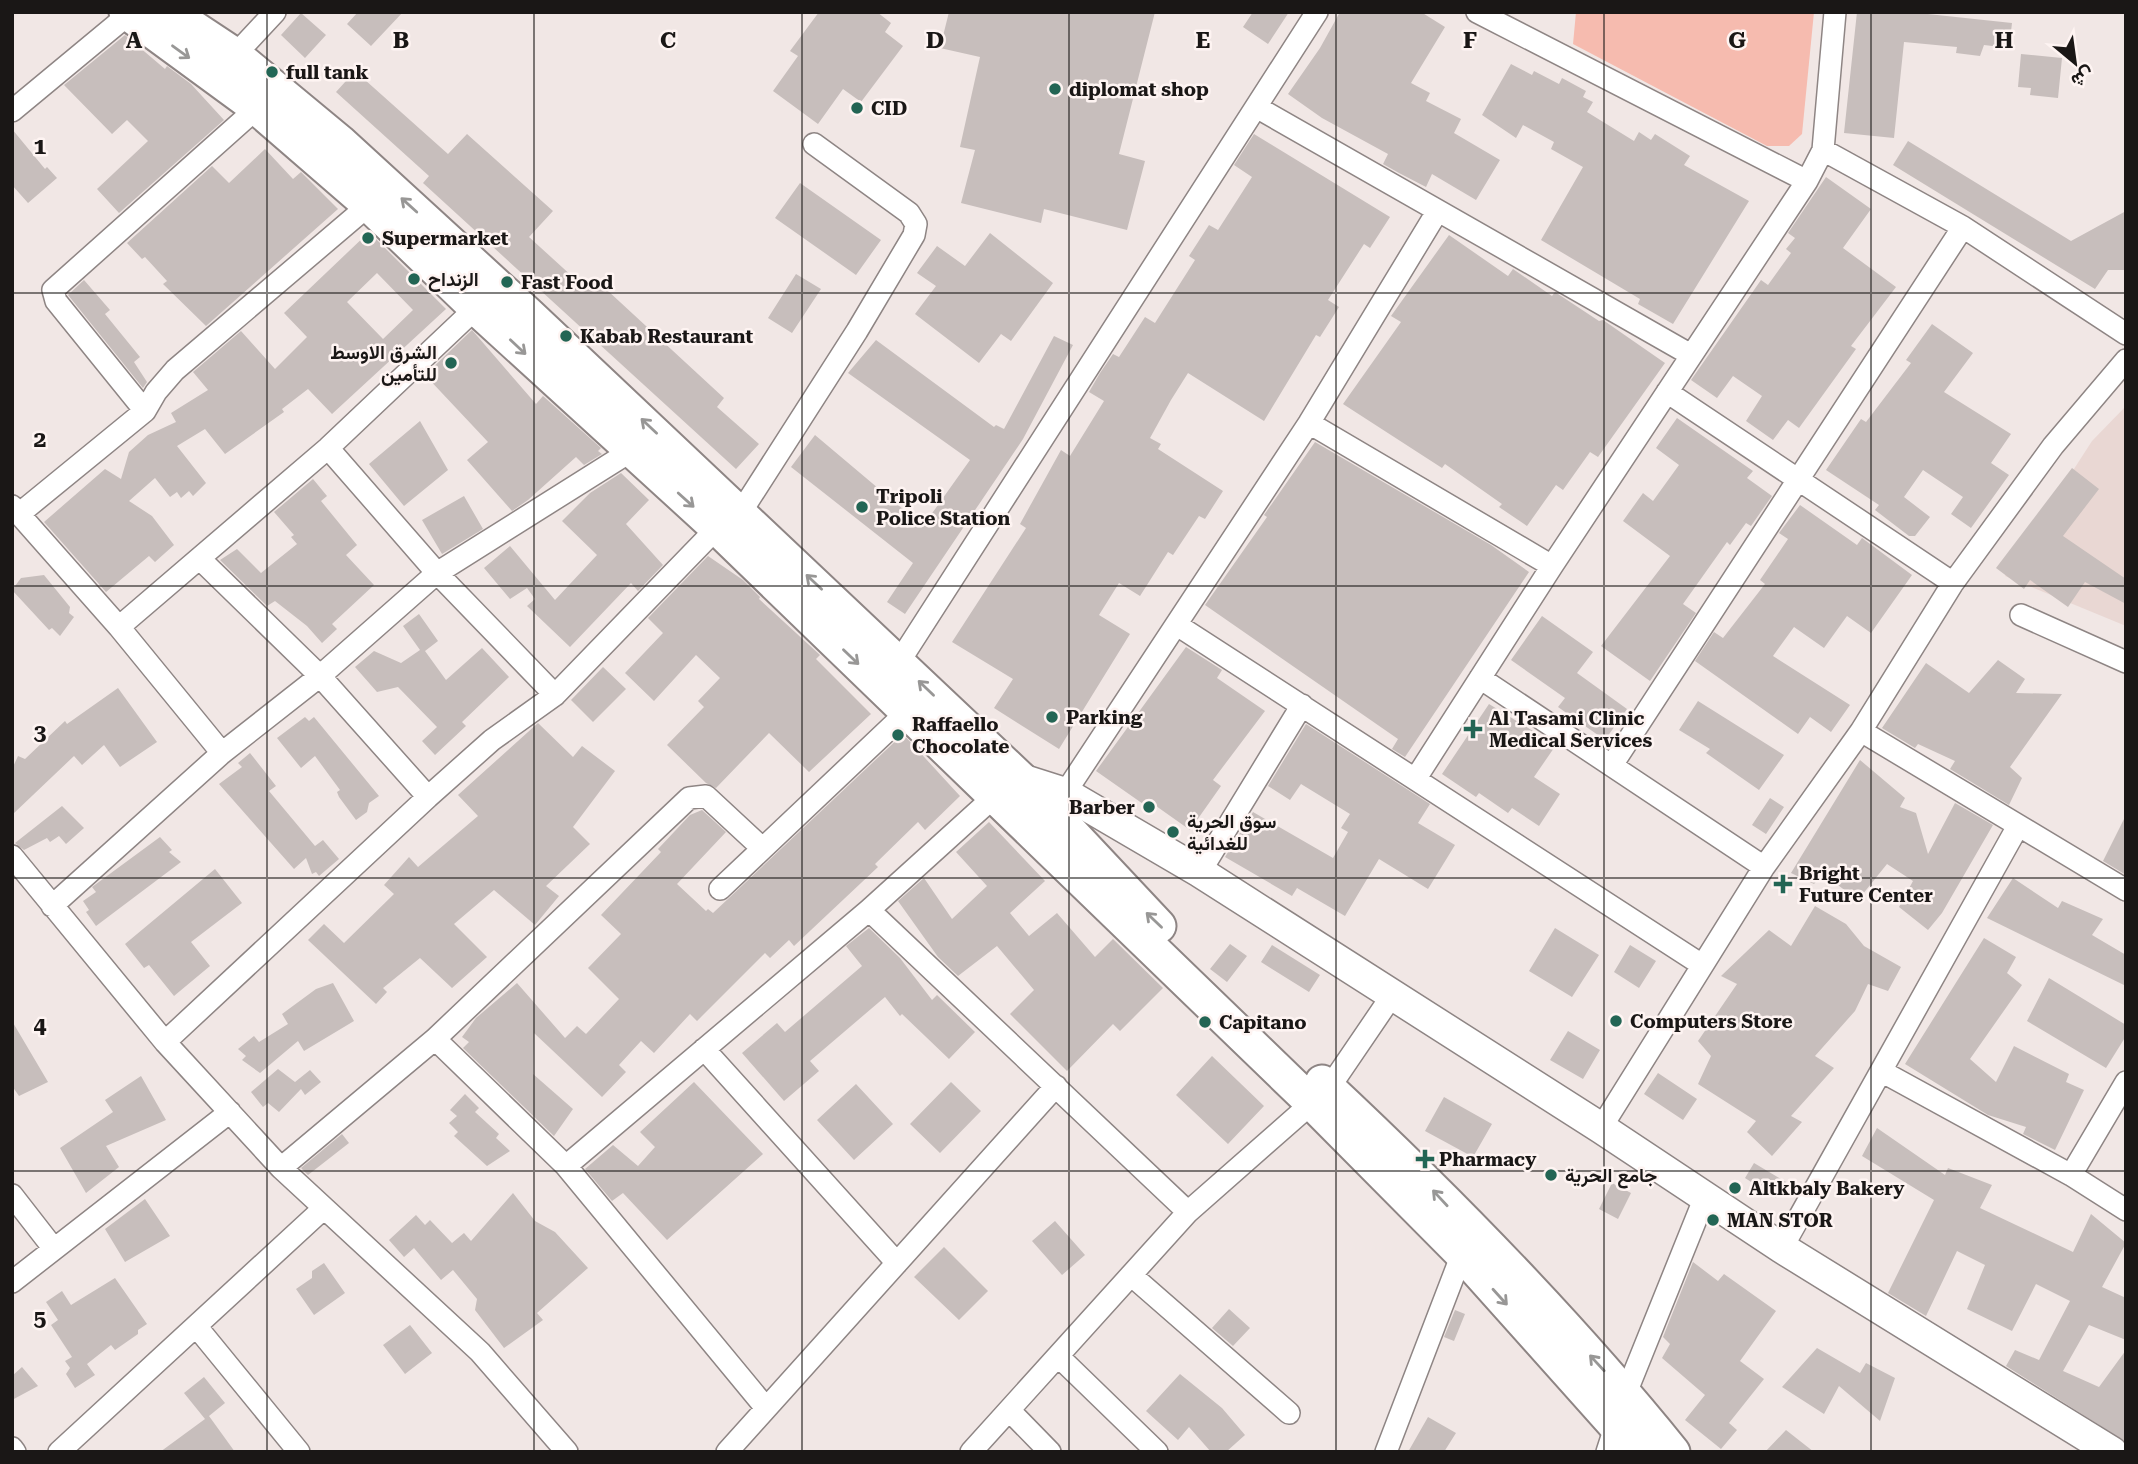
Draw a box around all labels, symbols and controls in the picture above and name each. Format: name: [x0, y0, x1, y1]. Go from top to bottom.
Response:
text: A: [126, 27, 143, 54]
text: B: [393, 27, 409, 54]
text: C: [660, 27, 676, 54]
text: D: [926, 27, 944, 54]
text: E: [1196, 27, 1210, 54]
text: F: [1463, 27, 1477, 54]
text: G: [1728, 27, 1746, 54]
text: H: [1995, 27, 2014, 54]
north arrow: [2040, 28, 2110, 98]
one-way arrow: [171, 45, 190, 60]
place label: full tank: [286, 61, 369, 84]
text: ش: [2067, 62, 2099, 93]
marker: full tank: [264, 64, 280, 80]
place label: diplomat shop: [1069, 78, 1209, 101]
marker: diplomat shop: [1047, 81, 1063, 97]
place label: CID: [871, 97, 907, 120]
marker: CID: [849, 100, 865, 116]
text: 1: [34, 133, 47, 160]
one-way arrow: [401, 197, 418, 214]
place label: Supermarket: [382, 227, 509, 250]
marker: Supermarket: [360, 230, 376, 246]
place label: الزنداح: [428, 268, 479, 292]
marker: الزنداح: [406, 271, 422, 287]
place label: Fast Food: [521, 271, 614, 294]
marker: Fast Food: [499, 274, 515, 290]
place label: Kabab Restaurant: [580, 325, 754, 348]
marker: Kabab Restaurant: [558, 328, 574, 344]
one-way arrow: [509, 339, 527, 355]
place label: الشرق الاوسط للتأمين: [330, 341, 437, 386]
marker: الشرق الاوسط للتأمين: [443, 355, 459, 371]
one-way arrow: [640, 418, 658, 434]
text: 2: [34, 426, 46, 453]
place label: Tripoli Police Station: [876, 485, 1010, 530]
one-way arrow: [677, 492, 695, 508]
marker: Tripoli Police Station: [854, 499, 870, 515]
one-way arrow: [806, 573, 823, 590]
one-way arrow: [842, 649, 859, 666]
one-way arrow: [918, 679, 935, 696]
place label: Parking: [1066, 706, 1143, 729]
place label: Al Tasami Clinic Medical Services: [1489, 707, 1653, 752]
marker: Parking: [1044, 709, 1060, 725]
place label: Raffaello Chocolate: [912, 713, 1010, 758]
text: 3: [34, 719, 47, 746]
marker: Al Tasami Clinic Medical Services: [1463, 719, 1483, 739]
marker: Raffaello Chocolate: [890, 727, 906, 743]
place label: Barber: [1069, 796, 1135, 819]
marker: Barber: [1141, 799, 1157, 815]
place label: سوق الحرية للغدائية: [1187, 810, 1276, 855]
marker: سوق الحرية للغدائية: [1165, 824, 1181, 840]
place label: Bright Future Center: [1799, 862, 1933, 907]
marker: Bright Future Center: [1773, 874, 1793, 894]
one-way arrow: [1146, 912, 1163, 929]
place label: Computers Store: [1630, 1010, 1793, 1033]
place label: Capitano: [1219, 1011, 1307, 1034]
text: 4: [34, 1012, 47, 1039]
marker: Computers Store: [1608, 1013, 1624, 1029]
marker: Capitano: [1197, 1014, 1213, 1030]
place label: Pharmacy: [1439, 1148, 1537, 1171]
marker: Pharmacy: [1417, 1151, 1433, 1167]
place label: جامع الحرية: [1565, 1164, 1657, 1189]
marker: جامع الحرية: [1543, 1167, 1559, 1183]
place label: Altkbaly Bakery: [1749, 1177, 1905, 1200]
marker: Altkbaly Bakery: [1727, 1180, 1743, 1196]
one-way arrow: [1432, 1190, 1449, 1207]
place label: MAN STOR: [1727, 1209, 1833, 1232]
marker: MAN STOR: [1705, 1212, 1721, 1228]
one-way arrow: [1492, 1288, 1509, 1305]
text: 5: [34, 1305, 47, 1332]
one-way arrow: [1589, 1354, 1605, 1372]

